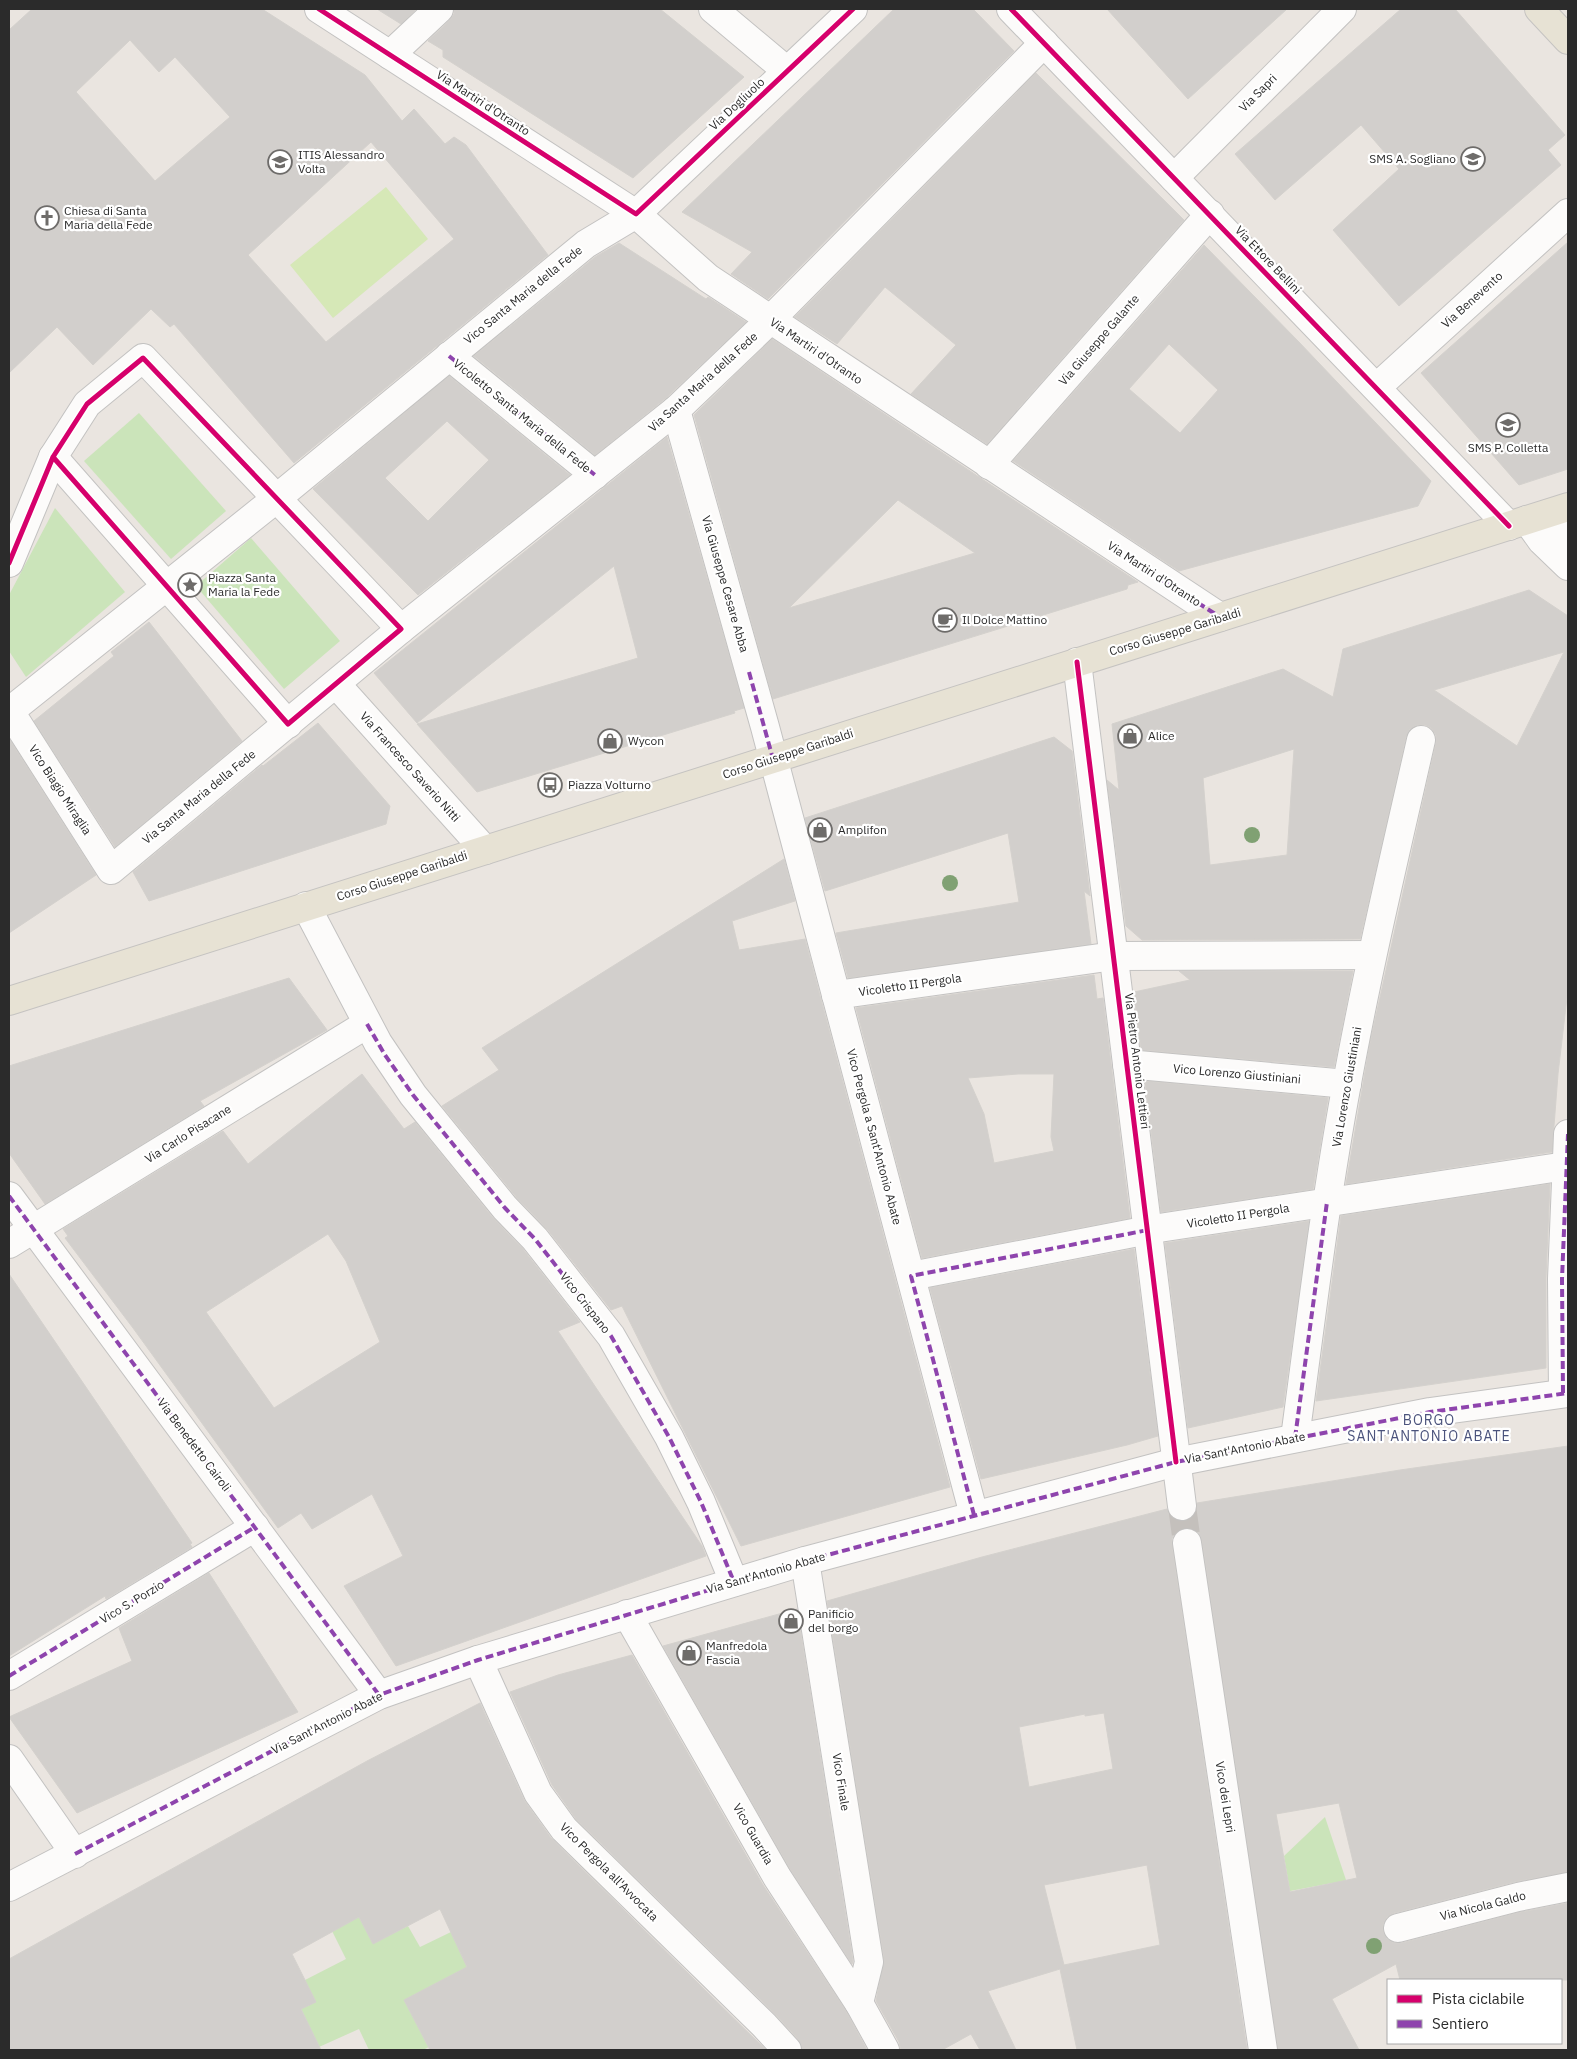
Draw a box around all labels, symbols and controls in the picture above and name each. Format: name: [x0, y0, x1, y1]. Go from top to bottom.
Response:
street label: Via Martiri d'Otranto: [434, 67, 533, 139]
street label: Via Sapri: [1236, 71, 1280, 115]
street label: Via Dogliuolo: [706, 74, 768, 133]
school or university icon: SMS A. Sogliano: [1460, 146, 1486, 172]
place label: ITIS Alessandro Volta: [298, 147, 385, 176]
school or university icon: ITIS Alessandro Volta: [267, 149, 293, 175]
place label: SMS A. Sogliano: [1369, 151, 1456, 166]
place label: Chiesa di Santa Maria della Fede: [64, 203, 153, 232]
church icon: Chiesa di Santa Maria della Fede: [34, 205, 60, 231]
street label: Via Ettore Bellini: [1232, 222, 1305, 297]
street label: Vico Santa Maria della Fede: [460, 242, 585, 347]
street label: Via Benevento: [1438, 268, 1506, 331]
street label: Via Giuseppe Galante: [1055, 291, 1142, 388]
street label: Via Martiri d'Otranto: [767, 314, 866, 387]
street label: Via Santa Maria della Fede: [645, 328, 761, 435]
street label: Vicoletto Santa Maria della Fede: [450, 355, 595, 476]
school or university icon: SMS P. Colletta: [1495, 412, 1521, 438]
place label: SMS P. Colletta: [1468, 440, 1549, 455]
street label: Via Giuseppe Cesare Abba: [699, 514, 752, 655]
street label: Via Martiri d'Otranto: [1105, 538, 1204, 610]
place label: Piazza Santa Maria la Fede: [208, 570, 280, 599]
place icon: Piazza Santa Maria la Fede: [177, 572, 203, 598]
street label: Corso Giuseppe Garibaldi: [1107, 604, 1242, 659]
cafe icon: Il Dolce Mattino: [932, 607, 958, 633]
place label: Il Dolce Mattino: [962, 612, 1048, 627]
street label: Via Francesco Saverio Nitti: [357, 709, 464, 825]
shop icon: Alice: [1117, 723, 1143, 749]
street label: Corso Giuseppe Garibaldi: [721, 725, 855, 782]
shop icon: Wycon: [597, 728, 623, 754]
place label: Alice: [1148, 728, 1175, 743]
place label: Wycon: [628, 733, 664, 748]
street label: Vico Biagio Miraglia: [26, 742, 95, 838]
street label: Via Santa Maria della Fede: [139, 746, 259, 847]
bus stop icon: Piazza Volturno: [537, 772, 563, 798]
place label: Piazza Volturno: [568, 777, 651, 792]
shop icon: Amplifon: [807, 817, 833, 843]
place label: Amplifon: [838, 822, 887, 837]
street label: Corso Giuseppe Garibaldi: [335, 847, 469, 904]
street label: Vicoletto II Pergola: [858, 970, 963, 999]
street label: Via Pietro Antonio Lettieri: [1122, 992, 1153, 1130]
street label: Via Lorenzo Giustiniani: [1329, 1025, 1364, 1148]
street label: Vico Pergola a Sant'Antonio Abate: [844, 1047, 905, 1227]
street label: Vico Lorenzo Giustiniani: [1172, 1060, 1302, 1087]
street label: Via Carlo Pisacane: [142, 1101, 234, 1166]
street label: Vicoletto II Pergola: [1186, 1200, 1291, 1231]
street label: Vico Crispano: [557, 1269, 614, 1336]
street label: Via Benedetto Cairoli: [154, 1395, 234, 1494]
district label: BORGO SANT'ANTONIO ABATE: [1347, 1411, 1511, 1445]
street label: Via Sant'Antonio Abate: [1183, 1428, 1307, 1467]
street label: Via Sant'Antonio Abate: [705, 1548, 827, 1597]
street label: Vico S. Porzio: [97, 1576, 167, 1627]
place label: Panificio del borgo: [808, 1606, 859, 1635]
shop icon: Panificio del borgo: [778, 1608, 804, 1634]
place label: Manfredola Fascia: [706, 1638, 768, 1667]
shop icon: Manfredola Fascia: [676, 1640, 702, 1666]
street label: Via Sant'Antonio Abate: [269, 1688, 385, 1757]
street label: Vico Finale: [830, 1752, 854, 1812]
street label: Vico dei Lepri: [1212, 1760, 1239, 1834]
street label: Vico Guardia: [730, 1801, 777, 1867]
street label: Vico Pergola all'Avvocata: [557, 1819, 662, 1924]
street label: Via Nicola Galdo: [1438, 1888, 1528, 1923]
legend: [1387, 1979, 1562, 2044]
text: Pista ciclabile: [1432, 1989, 1525, 2008]
text: Sentiero: [1432, 2014, 1489, 2033]

